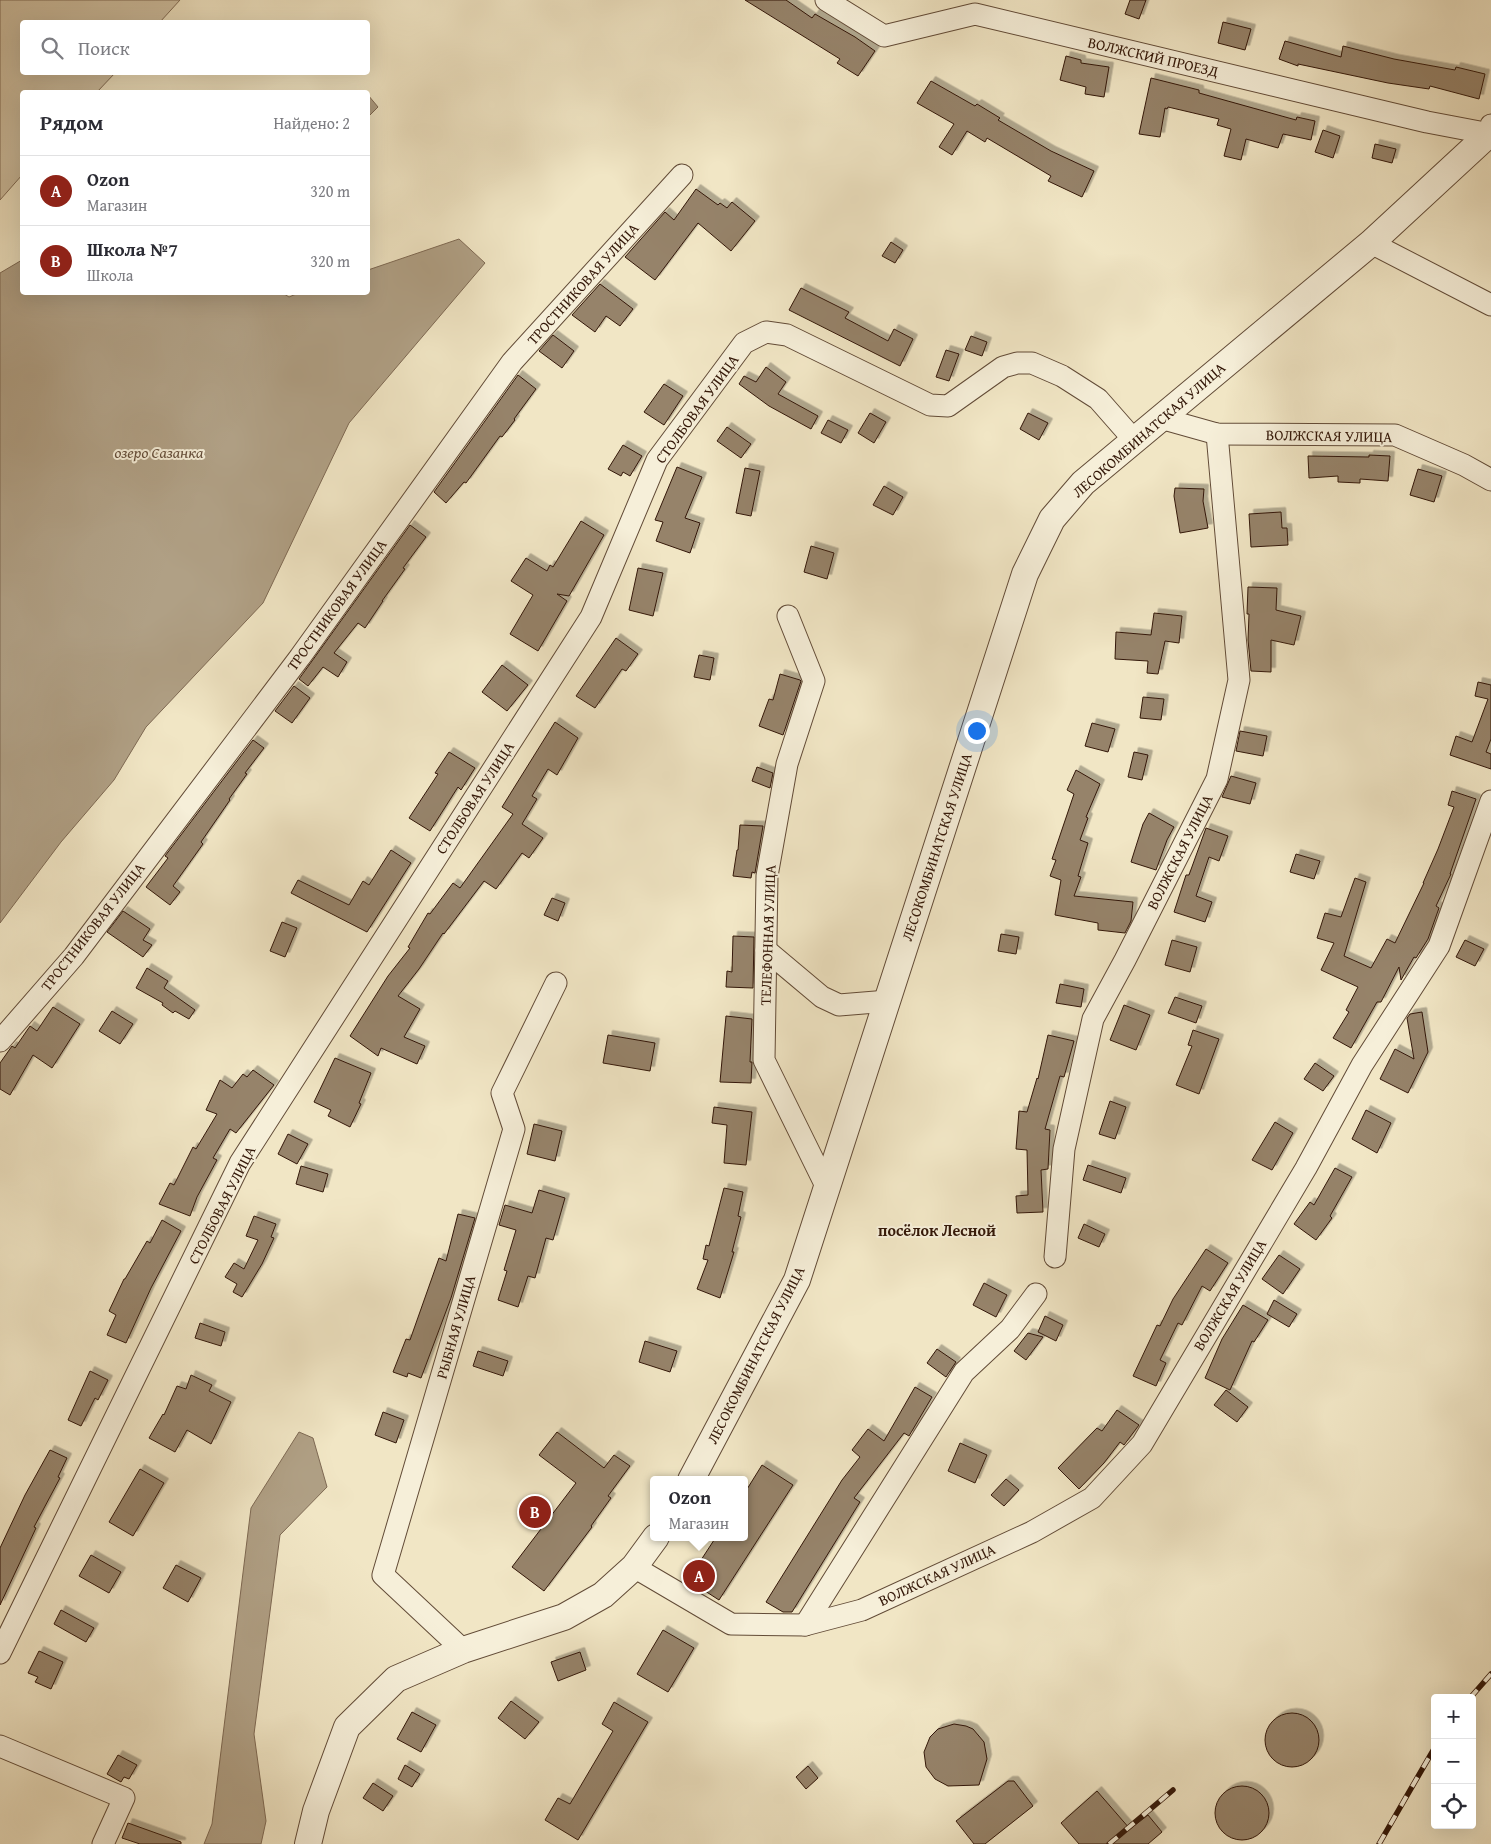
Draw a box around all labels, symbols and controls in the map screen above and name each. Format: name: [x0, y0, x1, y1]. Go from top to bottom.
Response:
search box: [20, 20, 370, 75]
street label: ВОЛЖСКИЙ ПРОЕЗД: [1086, 31, 1221, 82]
icon: search: [38, 34, 66, 62]
text: Поиск: [78, 34, 130, 62]
text: Рядом: [40, 107, 103, 138]
text: Найдено: 2: [273, 111, 350, 135]
text: Ozon: [87, 165, 129, 193]
text: A: [51, 179, 61, 203]
text: 320 m: [310, 179, 350, 203]
text: Магазин: [87, 193, 147, 217]
street label: ТРОСТНИКОВАЯ УЛИЦА: [522, 218, 643, 349]
text: Школа №7: [87, 235, 178, 263]
text: B: [51, 249, 61, 273]
text: 320 m: [310, 249, 350, 273]
text: Школа: [87, 263, 133, 287]
street label: СТОЛБОВАЯ УЛИЦА: [650, 350, 743, 467]
street label: ЛЕСОКОМБИНАТСКАЯ УЛИЦА: [1068, 357, 1230, 502]
street label: ВОЛЖСКАЯ УЛИЦА: [1266, 424, 1392, 447]
water label: озеро Сазанка: [115, 440, 204, 464]
street label: ТРОСТНИКОВАЯ УЛИЦА: [282, 535, 391, 675]
your location: [964, 718, 990, 744]
street label: СТОЛБОВАЯ УЛИЦА: [430, 737, 519, 858]
street label: ЛЕСОКОМБИНАТСКАЯ УЛИЦА: [896, 750, 977, 944]
street label: ВОЛЖСКАЯ УЛИЦА: [1141, 791, 1218, 913]
street label: ТРОСТНИКОВАЯ УЛИЦА: [36, 858, 149, 995]
street label: ТЕЛЕФОННАЯ УЛИЦА: [755, 864, 780, 1006]
street label: СТОЛБОВАЯ УЛИЦА: [183, 1142, 260, 1267]
district label: посёлок Лесной: [878, 1218, 996, 1242]
street label: ВОЛЖСКАЯ УЛИЦА: [1188, 1235, 1271, 1354]
street label: ЛЕСОКОМБИНАТСКАЯ УЛИЦА: [702, 1262, 810, 1447]
street label: РЫБНАЯ УЛИЦА: [431, 1273, 480, 1381]
popup: [650, 1476, 748, 1541]
text: Ozon: [669, 1483, 711, 1511]
pin: B: [519, 1493, 551, 1531]
text: Магазин: [669, 1511, 729, 1535]
street label: ВОЛЖСКАЯ УЛИЦА: [875, 1538, 999, 1611]
pin: A: [683, 1557, 715, 1595]
map controls: [1431, 1694, 1476, 1829]
button: +: [1431, 1694, 1476, 1739]
button: −: [1431, 1739, 1476, 1784]
button: locate: [1431, 1784, 1476, 1829]

